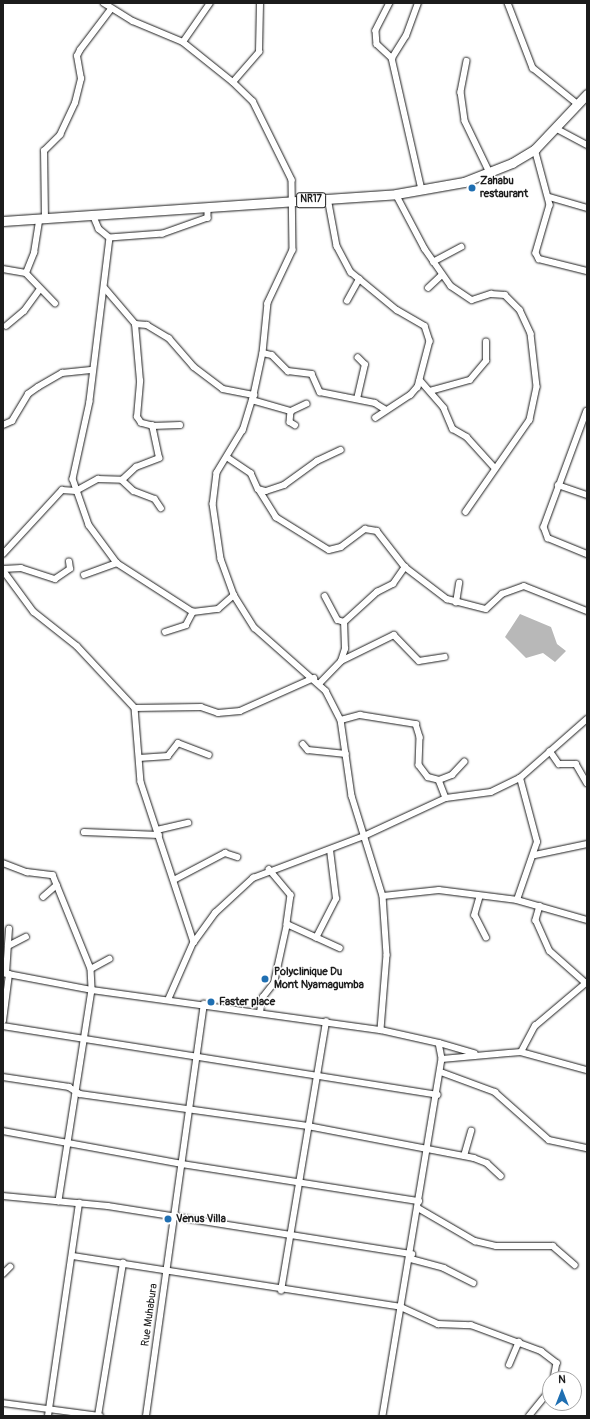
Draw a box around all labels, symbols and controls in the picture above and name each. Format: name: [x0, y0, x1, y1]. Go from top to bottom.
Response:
place label: Zahabu restaurant: [480, 175, 528, 201]
marker: Zahabu restaurant: [467, 183, 477, 193]
road number: NR17: [296, 192, 326, 208]
place label: Polyclinique Du Mont Nyamagumba: [274, 966, 364, 992]
marker: Polyclinique Du Mont Nyamagumba: [259, 973, 271, 985]
place label: Faster place: [219, 995, 275, 1009]
marker: Faster place: [206, 997, 216, 1007]
place label: Venus Villa: [176, 1212, 226, 1226]
marker: Venus Villa: [163, 1214, 173, 1224]
street label: Rue Muhabura: [139, 1283, 161, 1347]
north arrow: [542, 1371, 582, 1411]
text: N: [558, 1373, 566, 1386]

